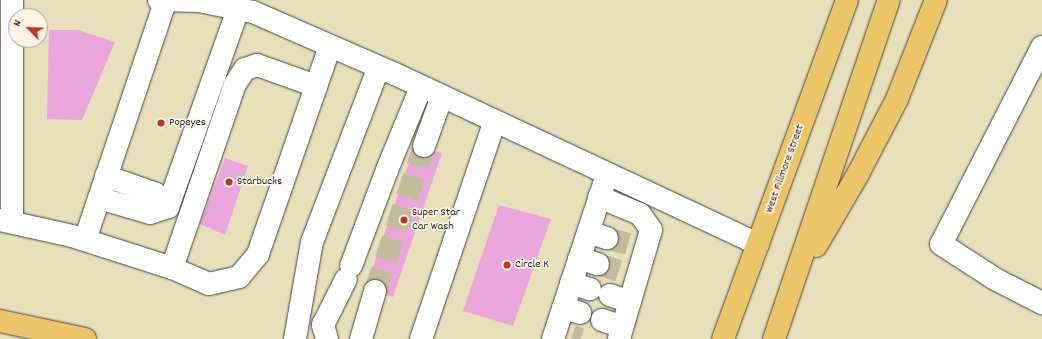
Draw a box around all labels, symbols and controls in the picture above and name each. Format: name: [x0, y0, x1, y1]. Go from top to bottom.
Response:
north arrow: [8, 8, 48, 48]
text: N: [10, 18, 26, 29]
place label: Popeyes: [169, 116, 206, 130]
marker: Popeyes: [156, 118, 166, 128]
street label: West Fillmore Street: [762, 123, 808, 215]
place label: Starbucks: [237, 175, 282, 189]
marker: Starbucks: [224, 177, 234, 187]
place label: Super Star Car Wash: [412, 206, 460, 234]
marker: Super Star Car Wash: [399, 215, 409, 225]
place label: Circle K: [515, 258, 549, 272]
marker: Circle K: [502, 260, 512, 270]

